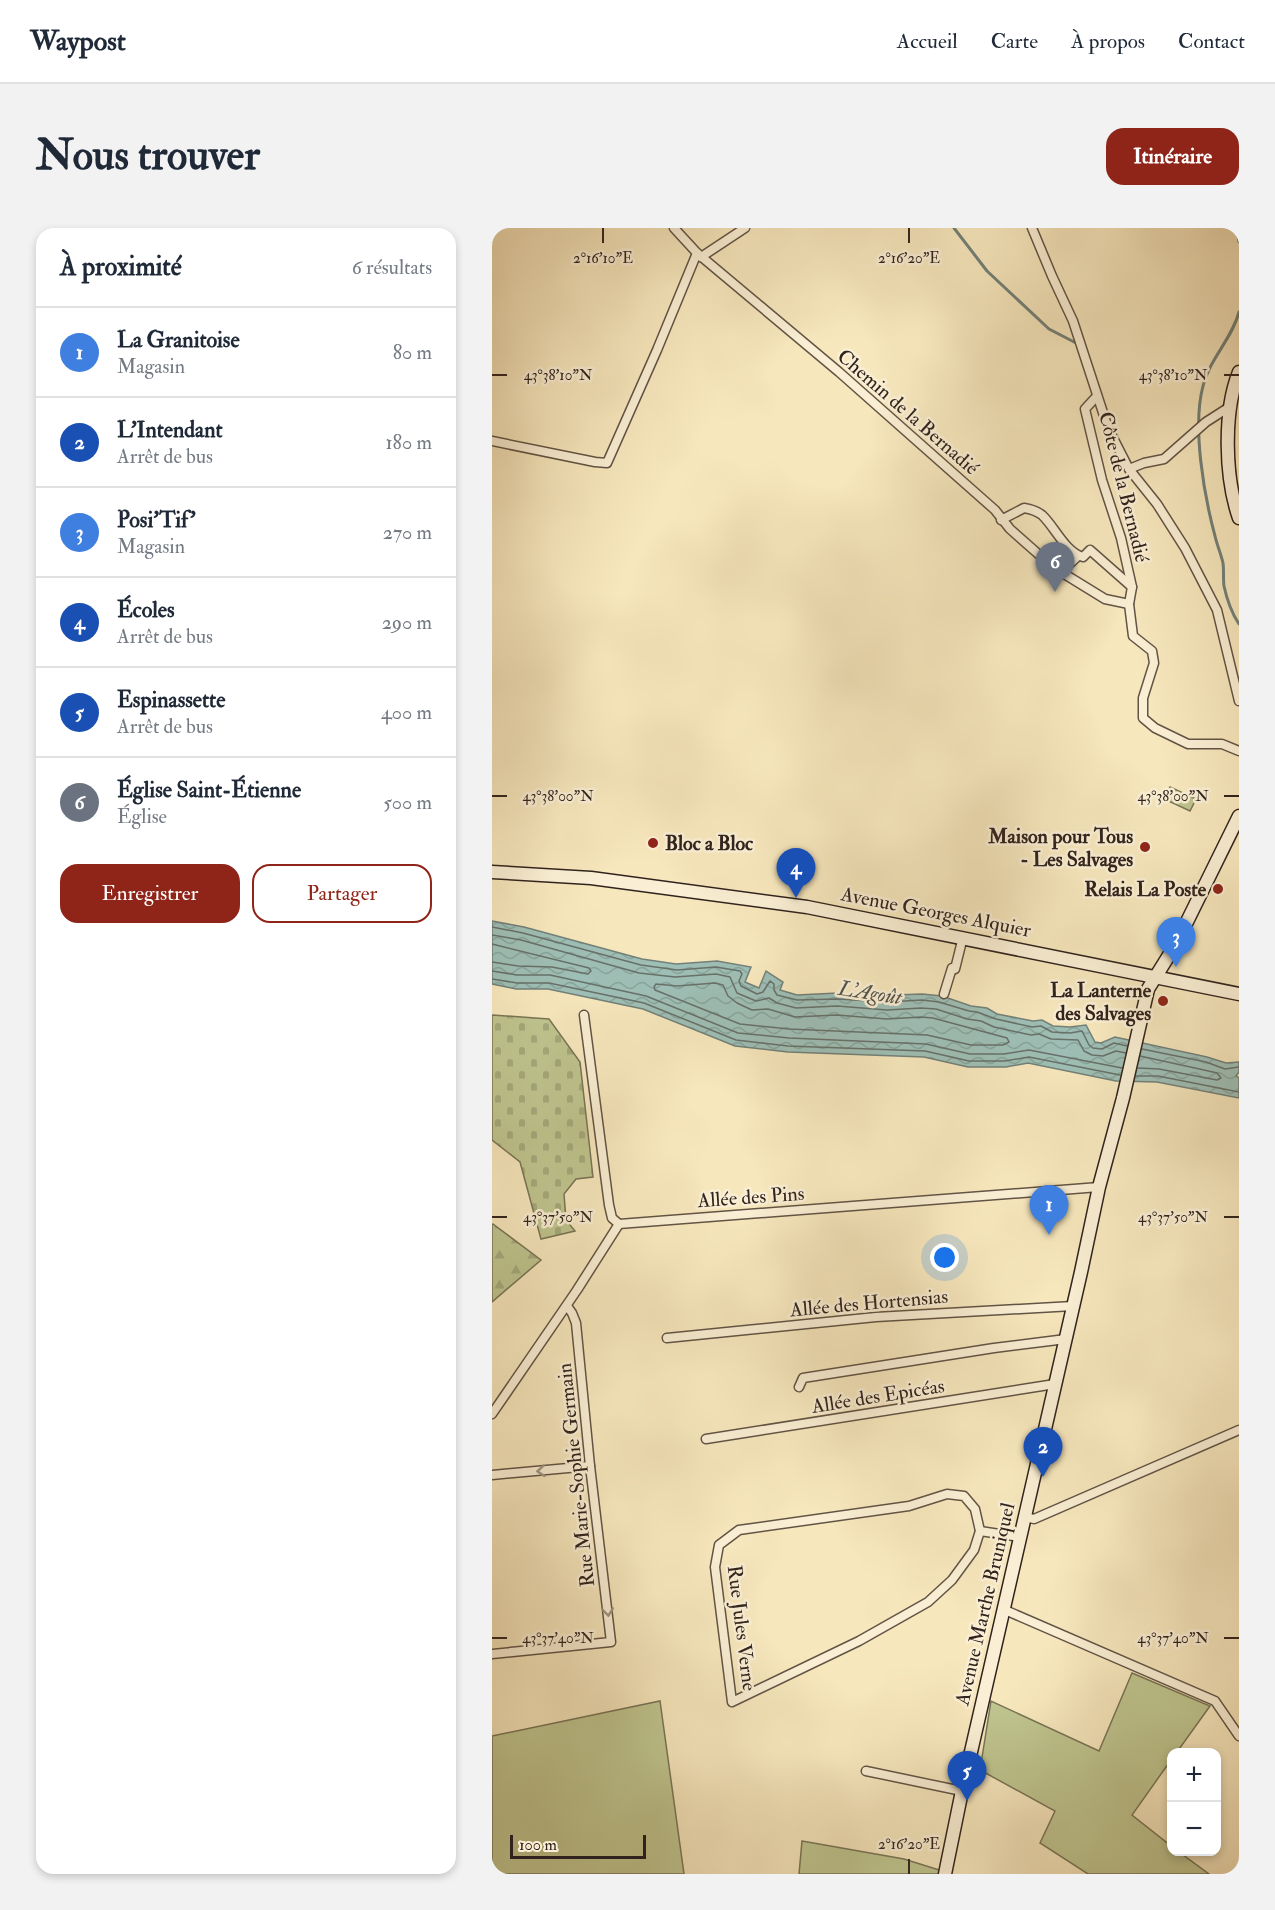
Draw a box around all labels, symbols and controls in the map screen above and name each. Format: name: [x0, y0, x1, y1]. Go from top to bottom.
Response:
text: Waypost: [30, 24, 126, 59]
text: Accueil: [897, 28, 958, 55]
text: Carte: [991, 28, 1038, 55]
text: À propos: [1071, 28, 1145, 55]
text: Contact: [1178, 28, 1245, 55]
button: Itinéraire: [1106, 128, 1239, 185]
text: Nous trouver: [36, 130, 260, 182]
text: 2°16'10"E: [573, 249, 633, 268]
text: 2°16'20"E: [878, 249, 940, 268]
text: À proximité: [60, 251, 182, 283]
text: 6 résultats: [352, 255, 432, 280]
text: La Granitoise: [117, 326, 240, 354]
text: 1: [76, 340, 83, 365]
text: 80 m: [393, 340, 432, 365]
street label: Chemin de la Bernadié: [832, 344, 985, 481]
text: Magasin: [117, 354, 185, 379]
text: 43°38'10"N: [524, 366, 593, 385]
text: 43°38'10"N: [1139, 366, 1208, 385]
street label: Côte de la Bernadié: [1093, 409, 1155, 565]
text: L'Intendant: [117, 416, 223, 444]
text: 2: [74, 430, 85, 455]
text: 180 m: [385, 430, 432, 455]
text: Arrêt de bus: [117, 444, 213, 469]
text: Posi'Tif': [117, 506, 196, 534]
text: 3: [76, 520, 83, 545]
text: 270 m: [383, 520, 432, 545]
text: Magasin: [117, 534, 185, 559]
pin: 6: [1036, 542, 1074, 592]
text: Écoles: [117, 596, 174, 624]
text: 4: [74, 610, 85, 635]
text: 290 m: [382, 610, 432, 635]
text: Arrêt de bus: [117, 624, 213, 649]
text: Espinassette: [117, 686, 225, 714]
text: 5: [75, 700, 84, 725]
text: 400 m: [381, 700, 432, 725]
text: Arrêt de bus: [117, 714, 213, 739]
text: Église Saint-Étienne: [117, 776, 301, 804]
text: 43°38'00"N: [522, 787, 594, 806]
text: 43°38'00"N: [1137, 787, 1209, 806]
text: 6: [74, 790, 85, 815]
text: 500 m: [383, 790, 432, 815]
text: Église: [117, 804, 167, 829]
place label: Maison pour Tous - Les Salvages: [987, 824, 1133, 873]
place label: Bloc a Bloc: [665, 831, 754, 856]
marker: Bloc a Bloc: [646, 836, 660, 850]
marker: Maison pour Tous - Les Salvages: [1138, 840, 1152, 854]
pin: 4: [776, 848, 816, 898]
button: Enregistrer: [60, 864, 240, 923]
button: Partager: [252, 864, 432, 923]
place label: Relais La Poste: [1084, 877, 1207, 902]
street label: Avenue Georges Alquier: [838, 881, 1034, 943]
marker: Relais La Poste: [1211, 882, 1225, 896]
pin: 3: [1156, 918, 1196, 967]
water label: L'Agoût: [835, 975, 905, 1011]
place label: La Lanterne des Salvages: [1050, 978, 1152, 1027]
marker: La Lanterne des Salvages: [1156, 994, 1170, 1008]
street label: Allée des Pins: [696, 1181, 805, 1213]
pin: 1: [1030, 1186, 1068, 1235]
text: 43°37'50"N: [523, 1208, 593, 1227]
text: 43°37'50"N: [1138, 1208, 1208, 1227]
your location: [930, 1243, 959, 1272]
street label: Allée des Hortensias: [788, 1284, 949, 1322]
street label: Rue Marie-Sophie Germain: [552, 1362, 601, 1588]
street label: Allée des Epicéas: [809, 1373, 947, 1420]
pin: 2: [1024, 1428, 1062, 1477]
one-way arrow: [536, 1464, 545, 1477]
street label: Avenue Marthe Bruniquel: [949, 1500, 1020, 1709]
street label: Rue Jules Verne: [722, 1564, 762, 1692]
one-way arrow: [601, 1608, 613, 1617]
text: 43°37'40"N: [522, 1629, 594, 1648]
text: 43°37'40"N: [1137, 1629, 1209, 1648]
map controls: [1167, 1748, 1221, 1856]
button: +: [1167, 1748, 1221, 1802]
pin: 5: [948, 1752, 986, 1801]
button: −: [1167, 1802, 1221, 1856]
scale bar: [510, 1832, 646, 1860]
text: 100 m: [519, 1835, 557, 1855]
text: 2°16'20"E: [878, 1835, 940, 1854]

